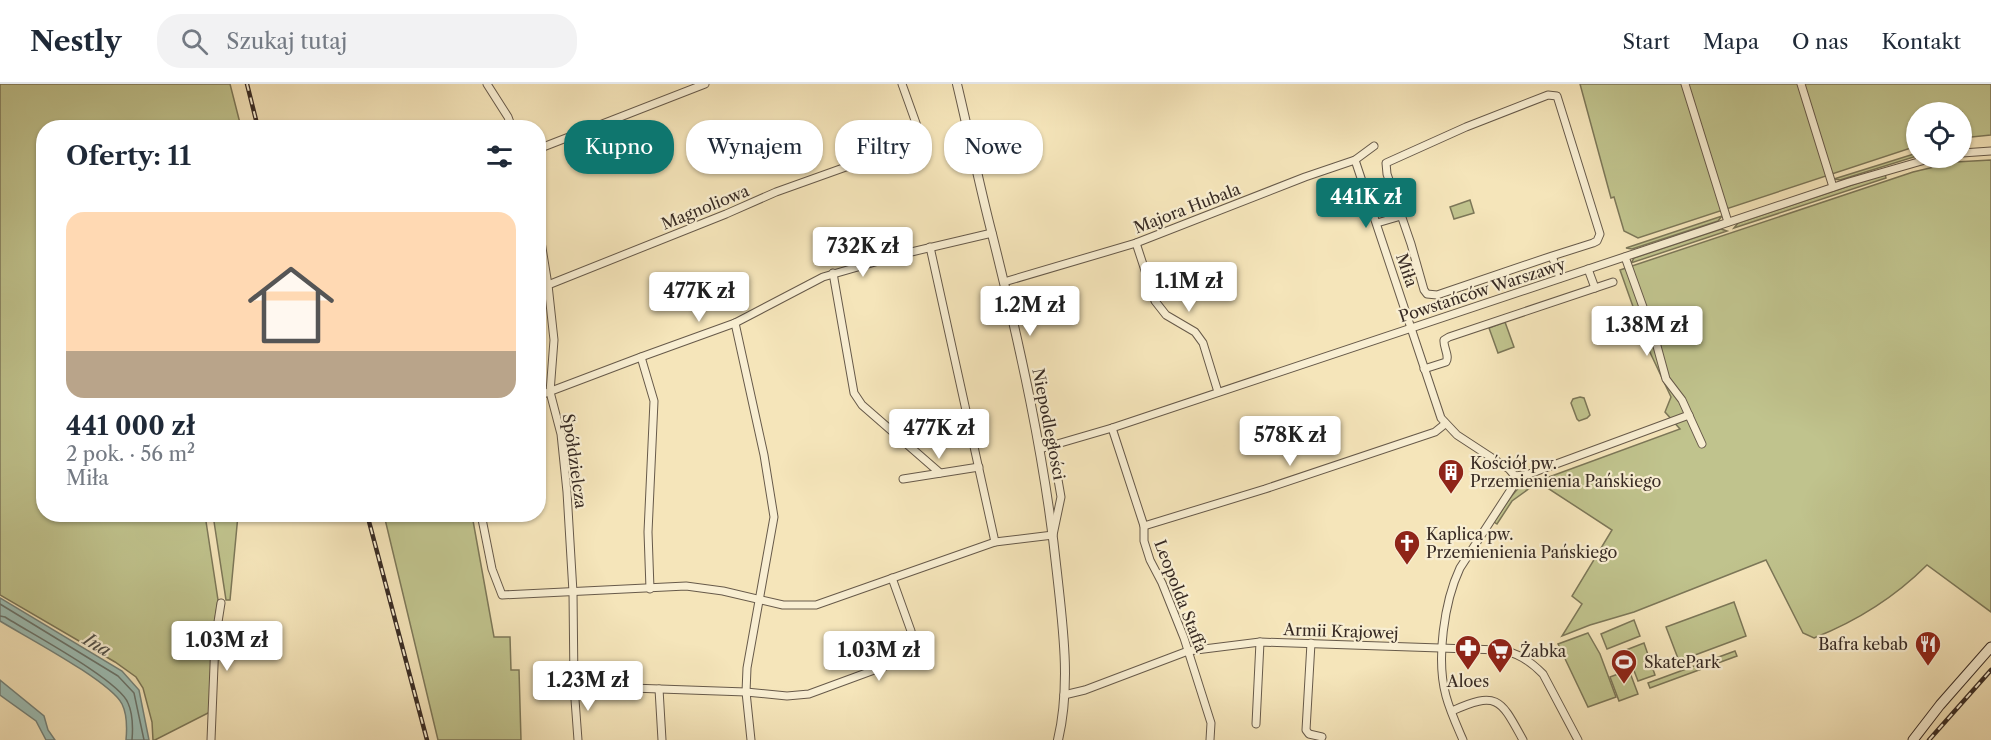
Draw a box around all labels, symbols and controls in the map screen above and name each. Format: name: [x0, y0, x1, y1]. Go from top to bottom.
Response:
search box: [157, 14, 577, 68]
text: Nestly: [30, 24, 121, 58]
icon: search: [178, 25, 211, 58]
text: Szukaj tutaj: [226, 28, 347, 55]
text: Start: [1622, 29, 1670, 54]
text: Mapa: [1703, 29, 1759, 54]
text: O nas: [1792, 29, 1848, 54]
text: Kontakt: [1881, 29, 1961, 54]
map controls: [1906, 102, 1972, 168]
button: locate: [1906, 102, 1972, 168]
chip: Kupno: [564, 120, 674, 174]
chip: Wynajem: [686, 120, 823, 174]
chip: Filtry: [835, 120, 932, 174]
chip: Nowe: [944, 120, 1043, 174]
text: Oferty: 11: [66, 140, 191, 172]
icon: filters: [483, 140, 516, 173]
street label: Majora Hubala: [1131, 178, 1244, 238]
pin: 441K zł: [1311, 178, 1421, 229]
street label: Magnoliowa: [658, 180, 752, 234]
text: 441K zł: [1330, 185, 1402, 209]
pin: 732K zł: [808, 227, 918, 278]
text: 732K zł: [827, 234, 899, 258]
icon: home: [237, 251, 345, 359]
street label: Miła: [1392, 251, 1422, 290]
street label: Powstańców Warszawy: [1396, 253, 1569, 326]
pin: 1.1M zł: [1134, 262, 1244, 313]
text: 1.1M zł: [1155, 269, 1223, 293]
pin: 477K zł: [644, 272, 754, 323]
text: 477K zł: [663, 279, 735, 303]
pin: 1.2M zł: [975, 286, 1085, 337]
text: 1.2M zł: [994, 293, 1066, 317]
pin: 1.38M zł: [1585, 306, 1709, 357]
text: 1.38M zł: [1606, 313, 1688, 337]
street label: Niepodległości: [1028, 366, 1070, 482]
pin: 477K zł: [884, 409, 994, 460]
text: 441 000 zł: [66, 410, 195, 442]
street label: Spółdzielcza: [558, 412, 592, 510]
text: 477K zł: [903, 416, 975, 440]
pin: 578K zł: [1235, 416, 1345, 467]
text: 578K zł: [1254, 423, 1326, 447]
text: 2 pok. · 56 m²: [66, 442, 195, 466]
place label: Kościół pw. Przemienienia Pańskiego: [1470, 453, 1662, 491]
building icon: Kościół pw. Przemienienia Pańskiego: [1436, 457, 1466, 495]
text: Miła: [66, 466, 109, 490]
place label: Kaplica pw. Przemienienia Pańskiego: [1426, 524, 1618, 562]
church icon: Kaplica pw. Przemienienia Pańskiego: [1392, 528, 1422, 566]
street label: Leopolda Staffa: [1150, 537, 1212, 656]
street label: Armii Krajowej: [1282, 619, 1399, 643]
pin: 1.03M zł: [165, 621, 289, 672]
water label: Ina: [78, 627, 115, 662]
text: 1.03M zł: [185, 628, 269, 652]
restaurant icon: Bafra kebab: [1913, 629, 1943, 667]
pin: 1.03M zł: [817, 631, 941, 682]
pharmacy icon: Aloes: [1453, 633, 1483, 671]
place label: Bafra kebab: [1818, 634, 1908, 654]
supermarket icon: Żabka: [1485, 636, 1515, 674]
text: 1.03M zł: [837, 638, 921, 662]
place label: Żabka: [1520, 641, 1567, 661]
sports icon: SkatePark: [1609, 647, 1639, 685]
place label: SkatePark: [1644, 652, 1721, 672]
pin: 1.23M zł: [526, 661, 650, 712]
text: 1.23M zł: [547, 668, 629, 692]
place label: Aloes: [1446, 671, 1489, 691]

